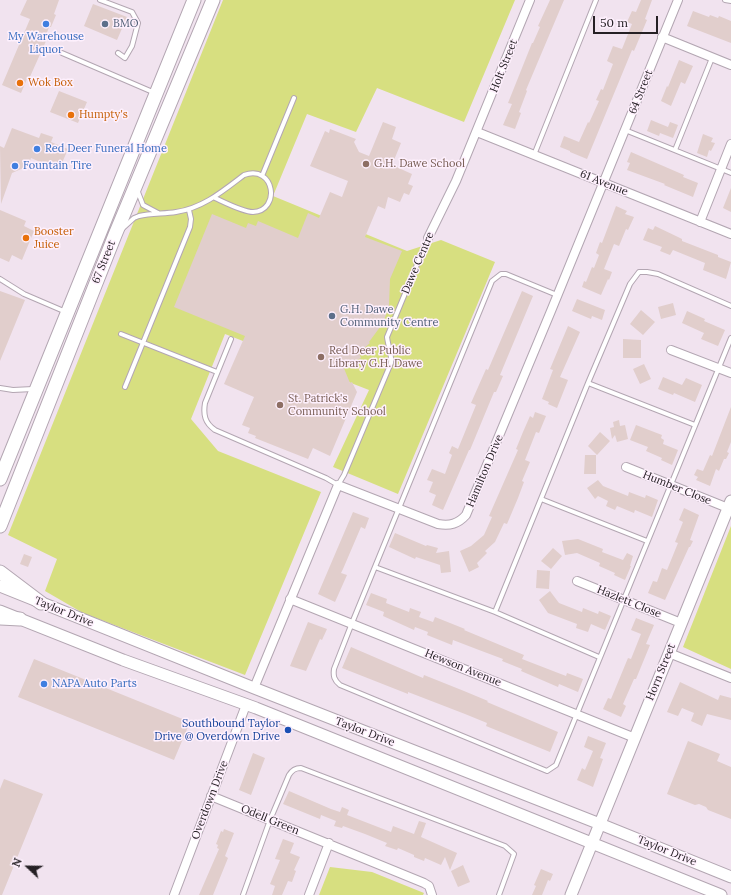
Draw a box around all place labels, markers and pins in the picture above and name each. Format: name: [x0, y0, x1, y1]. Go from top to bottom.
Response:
place label: BMO: [113, 17, 139, 31]
marker: My Warehouse Liquor: [41, 19, 51, 29]
marker: BMO: [100, 19, 110, 29]
place label: My Warehouse Liquor: [8, 30, 84, 56]
place label: Wok Box: [28, 76, 73, 90]
marker: Wok Box: [15, 78, 25, 88]
place label: Humpty's: [79, 108, 128, 122]
marker: Humpty's: [66, 110, 76, 120]
place label: Red Deer Funeral Home: [45, 142, 167, 156]
marker: Red Deer Funeral Home: [32, 144, 42, 154]
place label: G.H. Dawe School: [374, 157, 465, 171]
place label: Fountain Tire: [23, 159, 92, 173]
marker: G.H. Dawe School: [361, 159, 371, 169]
marker: Fountain Tire: [10, 161, 20, 171]
place label: Booster Juice: [34, 225, 74, 251]
marker: Booster Juice: [21, 233, 31, 243]
place label: G.H. Dawe Community Centre: [340, 303, 438, 329]
marker: G.H. Dawe Community Centre: [327, 311, 337, 321]
place label: Red Deer Public Library G.H. Dawe: [329, 344, 422, 370]
marker: Red Deer Public Library G.H. Dawe: [316, 352, 326, 362]
place label: St. Patrick's Community School: [288, 392, 386, 418]
marker: St. Patrick's Community School: [275, 400, 285, 410]
place label: NAPA Auto Parts: [52, 677, 137, 691]
marker: NAPA Auto Parts: [39, 679, 49, 689]
place label: Southbound Taylor Drive @ Overdown Drive: [154, 717, 280, 743]
marker: Southbound Taylor Drive @ Overdown Drive: [283, 725, 293, 735]

